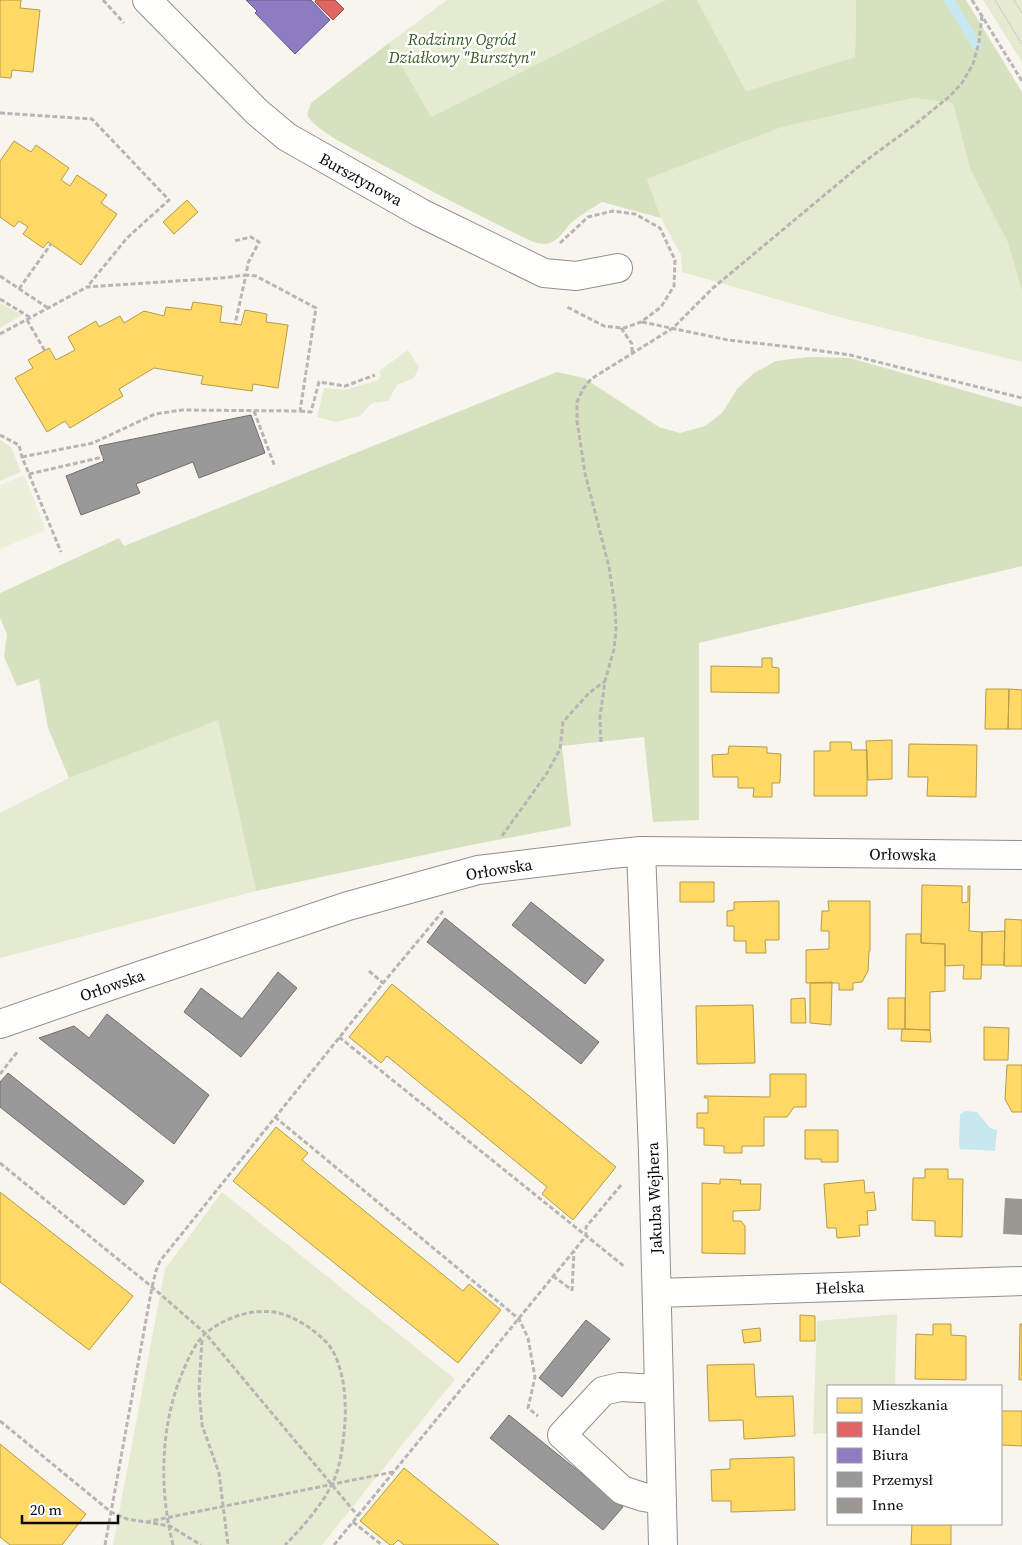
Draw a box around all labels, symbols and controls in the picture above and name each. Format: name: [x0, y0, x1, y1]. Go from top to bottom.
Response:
park label: Rodzinny Ogród Działkowy "Bursztyn": [388, 28, 536, 68]
street label: Bursztynowa: [315, 147, 407, 211]
street label: Orłowska: [869, 842, 938, 866]
street label: Orłowska: [464, 853, 535, 885]
street label: Orłowska: [77, 963, 148, 1006]
street label: Jakuba Wejhera: [641, 1141, 667, 1255]
street label: Helska: [815, 1275, 866, 1299]
legend: [827, 1385, 1002, 1525]
text: Mieszkania: [872, 1394, 948, 1415]
text: Handel: [872, 1419, 921, 1440]
text: Biura: [872, 1444, 909, 1465]
text: Przemysł: [872, 1469, 933, 1490]
scale bar: [22, 1492, 119, 1524]
text: Inne: [872, 1494, 904, 1515]
text: 20 m: [30, 1499, 62, 1520]

